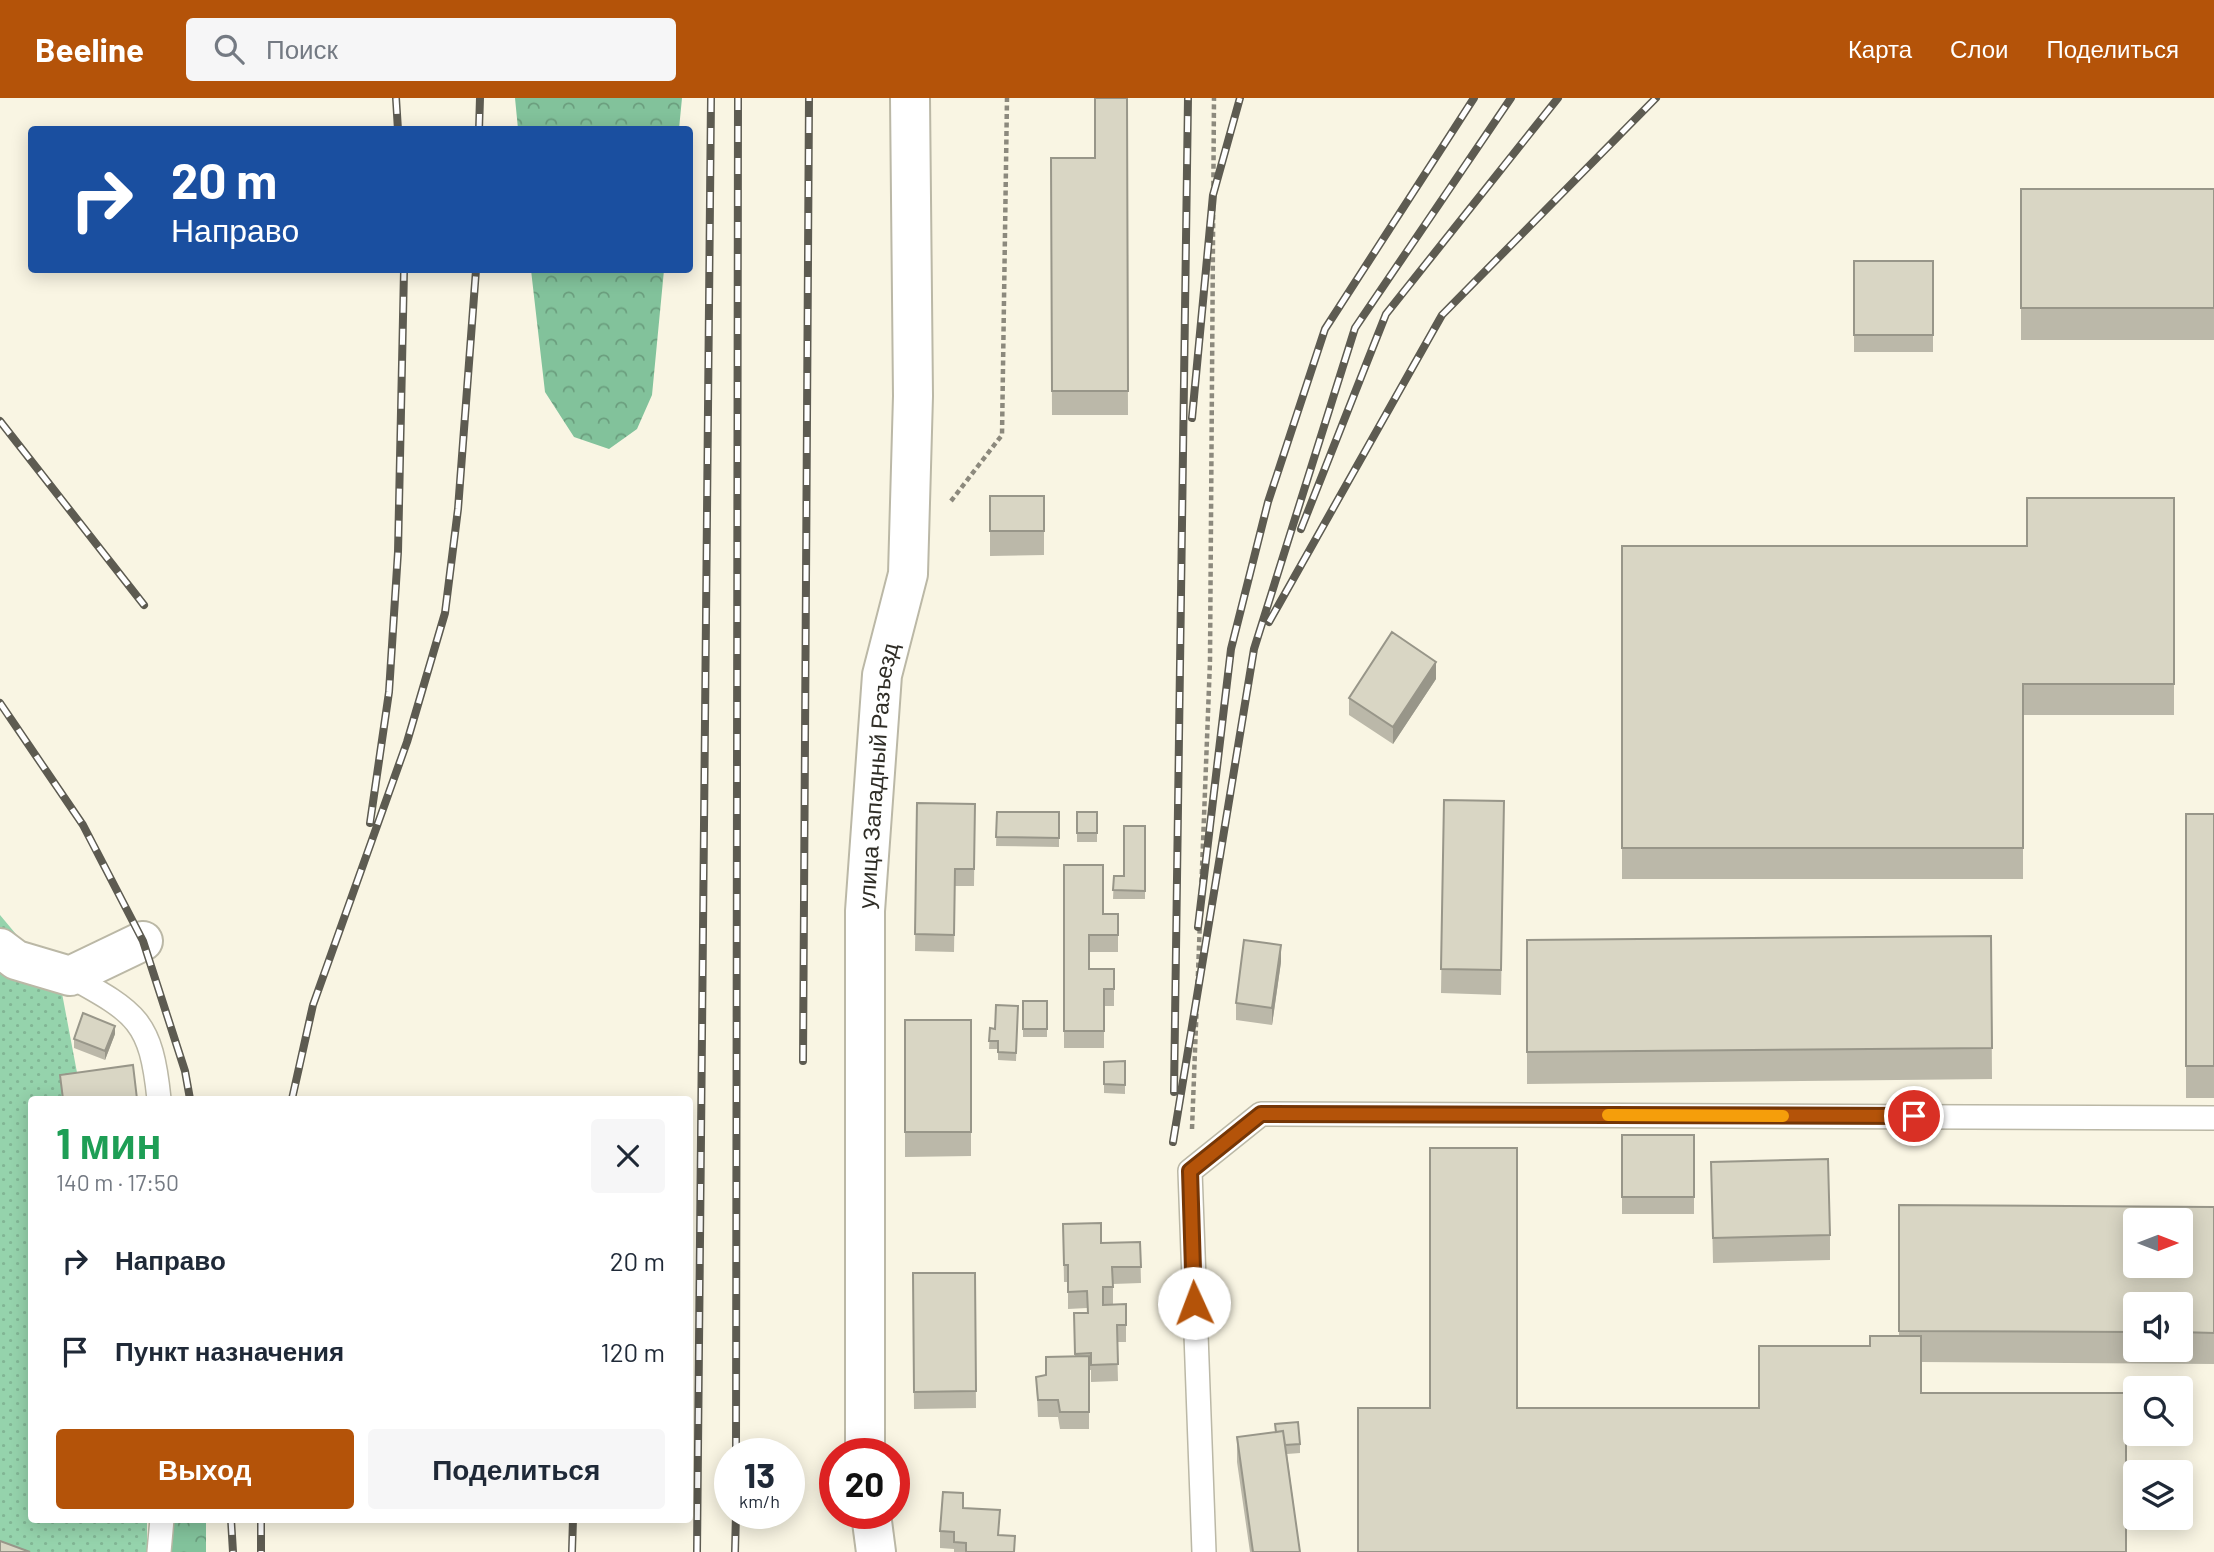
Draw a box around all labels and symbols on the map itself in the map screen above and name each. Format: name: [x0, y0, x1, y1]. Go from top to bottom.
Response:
street label: улица Западный Разъезд: [851, 639, 904, 910]
pin: [1884, 1086, 1944, 1146]
north arrow: [2123, 1208, 2193, 1278]
position arrow: [1157, 1266, 1231, 1340]
speed limit sign: 20: [819, 1438, 910, 1529]

